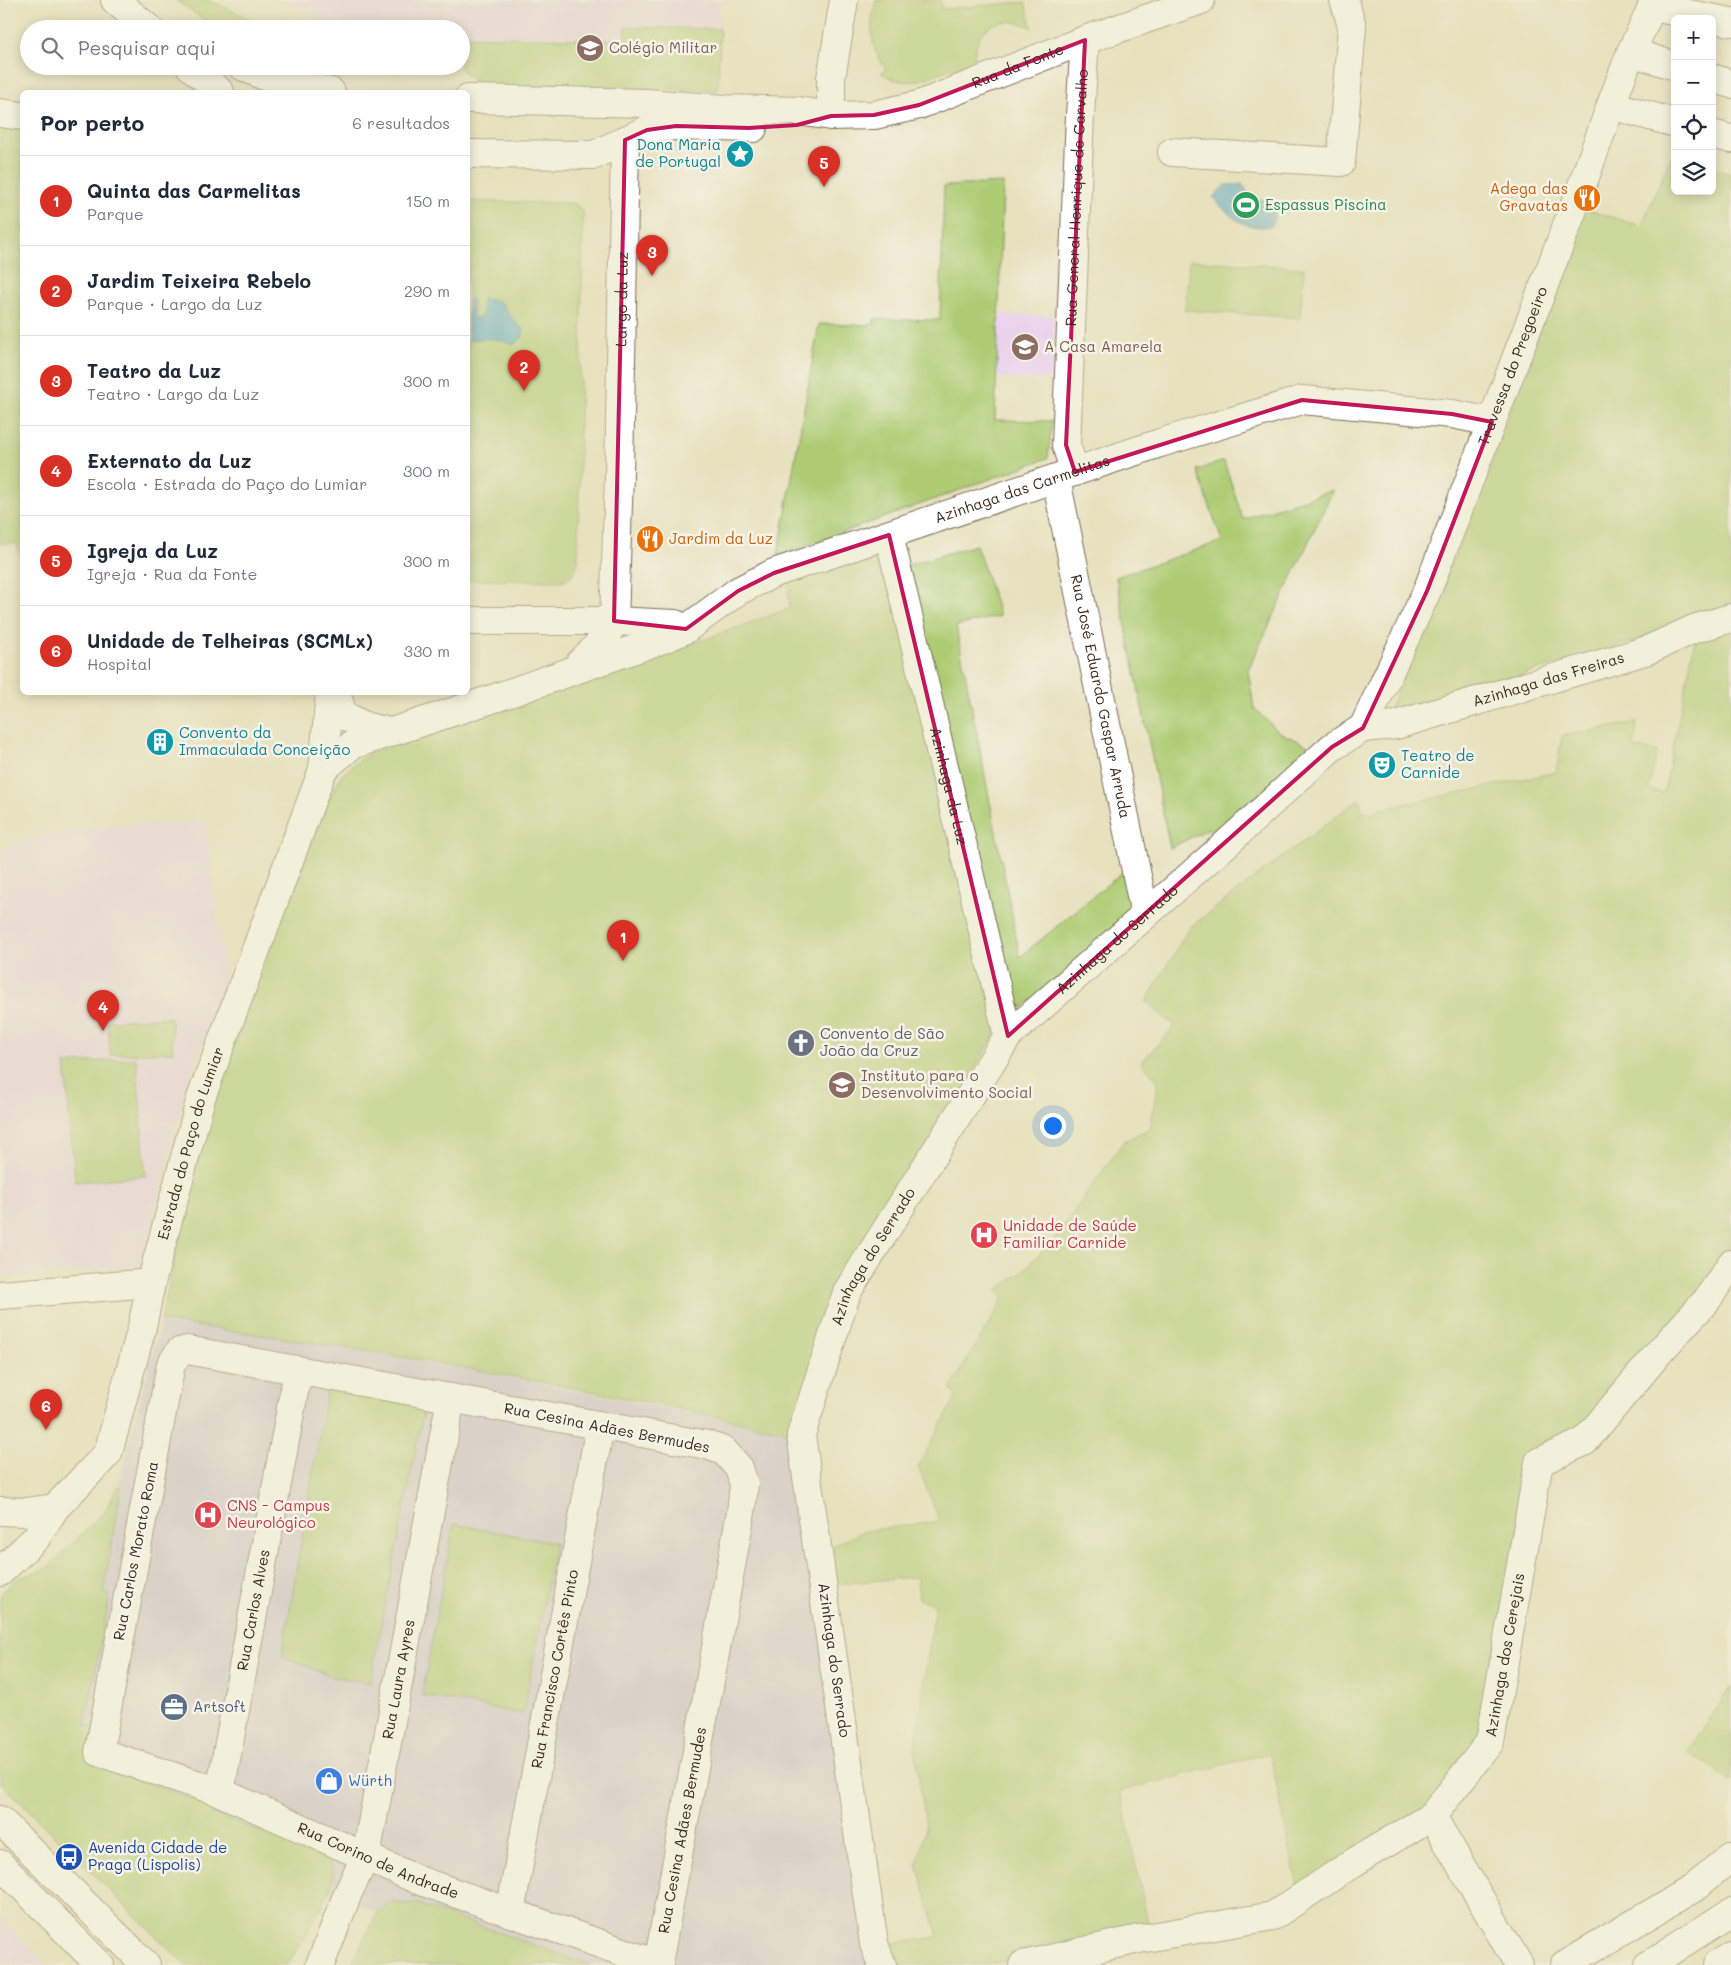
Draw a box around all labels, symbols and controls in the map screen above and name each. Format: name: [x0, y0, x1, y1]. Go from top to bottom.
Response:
map controls: [1671, 15, 1716, 195]
button: +: [1671, 15, 1716, 60]
search box: [20, 20, 470, 75]
school or university icon: Colégio Militar: [575, 33, 605, 63]
icon: search: [38, 34, 66, 62]
text: Pesquisar aqui: [78, 35, 216, 60]
place label: Colégio Militar: [609, 37, 717, 57]
street label: Rua da Fonte: [969, 38, 1066, 92]
button: −: [1671, 60, 1716, 105]
street label: Rua General Henrique de Carvalho: [1060, 68, 1092, 327]
button: locate: [1671, 105, 1716, 150]
text: Por perto: [40, 109, 144, 136]
text: 6 resultados: [352, 112, 450, 133]
place label: Dona Maria de Portugal: [635, 134, 721, 171]
place icon: Dona Maria de Portugal: [725, 139, 755, 169]
pin: 5: [808, 146, 840, 187]
button: layers: [1671, 150, 1716, 195]
text: Quinta das Carmelitas: [87, 178, 301, 203]
place label: Adega das Gravatas: [1490, 178, 1568, 215]
restaurant icon: Adega das Gravatas: [1572, 183, 1602, 213]
text: 1: [52, 190, 60, 211]
text: 150 m: [406, 190, 450, 211]
sports icon: Espassus Piscina: [1231, 190, 1261, 220]
place label: Espassus Piscina: [1265, 194, 1386, 214]
text: Parque: [87, 203, 144, 224]
pin: 3: [636, 235, 668, 276]
street label: Largo da Luz: [610, 251, 632, 347]
text: Jardim Teixeira Rebelo: [87, 268, 311, 293]
text: 2: [52, 280, 60, 301]
text: 290 m: [404, 280, 450, 301]
street label: Travessa do Pregoeiro: [1473, 283, 1552, 448]
text: Parque · Largo da Luz: [87, 293, 263, 314]
school or university icon: A Casa Amarela: [1010, 332, 1040, 362]
place label: A Casa Amarela: [1044, 336, 1162, 356]
pin: 2: [508, 350, 540, 391]
text: Teatro da Luz: [87, 358, 221, 383]
text: 3: [51, 370, 61, 391]
text: 300 m: [403, 370, 450, 391]
text: Teatro · Largo da Luz: [87, 383, 259, 404]
text: Externato da Luz: [87, 448, 251, 473]
street label: Azinhaga das Carmelitas: [932, 450, 1112, 527]
text: 4: [51, 460, 61, 481]
text: 300 m: [403, 460, 450, 481]
text: Escola · Estrada do Paço do Lumiar: [87, 473, 367, 494]
restaurant icon: Jardim da Luz: [635, 524, 665, 554]
place label: Jardim da Luz: [669, 528, 773, 548]
text: Igreja da Luz: [87, 538, 218, 563]
text: 5: [51, 550, 61, 571]
text: 300 m: [403, 550, 450, 571]
text: Igreja · Rua da Fonte: [87, 563, 257, 584]
street label: Rua José Eduardo Gaspar Arruda: [1067, 573, 1136, 820]
text: Unidade de Telheiras (SCMLx): [87, 628, 373, 653]
text: 6: [51, 640, 61, 661]
text: 330 m: [404, 640, 450, 661]
street label: Azinhaga das Freiras: [1470, 647, 1626, 711]
text: Hospital: [87, 653, 151, 674]
place label: Convento da Immaculada Conceição: [179, 722, 350, 759]
street label: Azinhaga da Luz: [926, 725, 973, 847]
building icon: Convento da Immaculada Conceição: [145, 727, 175, 757]
place label: Teatro de Carnide: [1401, 745, 1475, 782]
theatre icon: Teatro de Carnide: [1367, 750, 1397, 780]
street label: Azinhaga do Serrado: [1051, 880, 1182, 998]
pin: 1: [607, 920, 639, 961]
pin: 4: [87, 990, 119, 1031]
place label: Convento de São João da Cruz: [820, 1023, 944, 1060]
church icon: Convento de São João da Cruz: [786, 1028, 816, 1058]
street label: Estrada do Paço do Lumiar: [152, 1044, 228, 1242]
place label: Instituto para o Desenvolvimento Social: [861, 1065, 1032, 1102]
school or university icon: Instituto para o Desenvolvimento Social: [827, 1070, 857, 1100]
your location: [1040, 1113, 1066, 1139]
street label: Azinhaga do Serrado: [826, 1183, 919, 1328]
place label: Unidade de Saúde Familiar Carnide: [1003, 1215, 1137, 1252]
hospital icon: Unidade de Saúde Familiar Carnide: [969, 1220, 999, 1250]
pin: 6: [30, 1389, 62, 1430]
street label: Rua Cesina Adães Bermudes: [503, 1397, 712, 1457]
street label: Rua Carlos Morato Roma: [108, 1460, 162, 1642]
place label: CNS - Campus Neurológico: [227, 1495, 330, 1532]
hospital icon: CNS - Campus Neurológico: [193, 1500, 223, 1530]
street label: Rua Carlos Alves: [232, 1548, 274, 1672]
street label: Rua Francisco Cortês Pinto: [526, 1568, 582, 1770]
street label: Azinhaga dos Cerejais: [1480, 1571, 1528, 1738]
street label: Azinhaga do Serrado: [814, 1581, 856, 1739]
street label: Rua Laura Ayres: [377, 1618, 419, 1741]
office icon: Artsoft: [159, 1692, 189, 1722]
place label: Artsoft: [193, 1696, 246, 1716]
street label: Rua Cesina Adães Bermudes: [653, 1725, 710, 1935]
shop icon: Würth: [314, 1766, 344, 1796]
place label: Würth: [348, 1770, 392, 1790]
street label: Rua Corino de Andrade: [295, 1817, 462, 1903]
place label: Avenida Cidade de Praga (Lispolis): [88, 1837, 227, 1874]
bus stop icon: Avenida Cidade de Praga (Lispolis): [54, 1842, 84, 1872]

